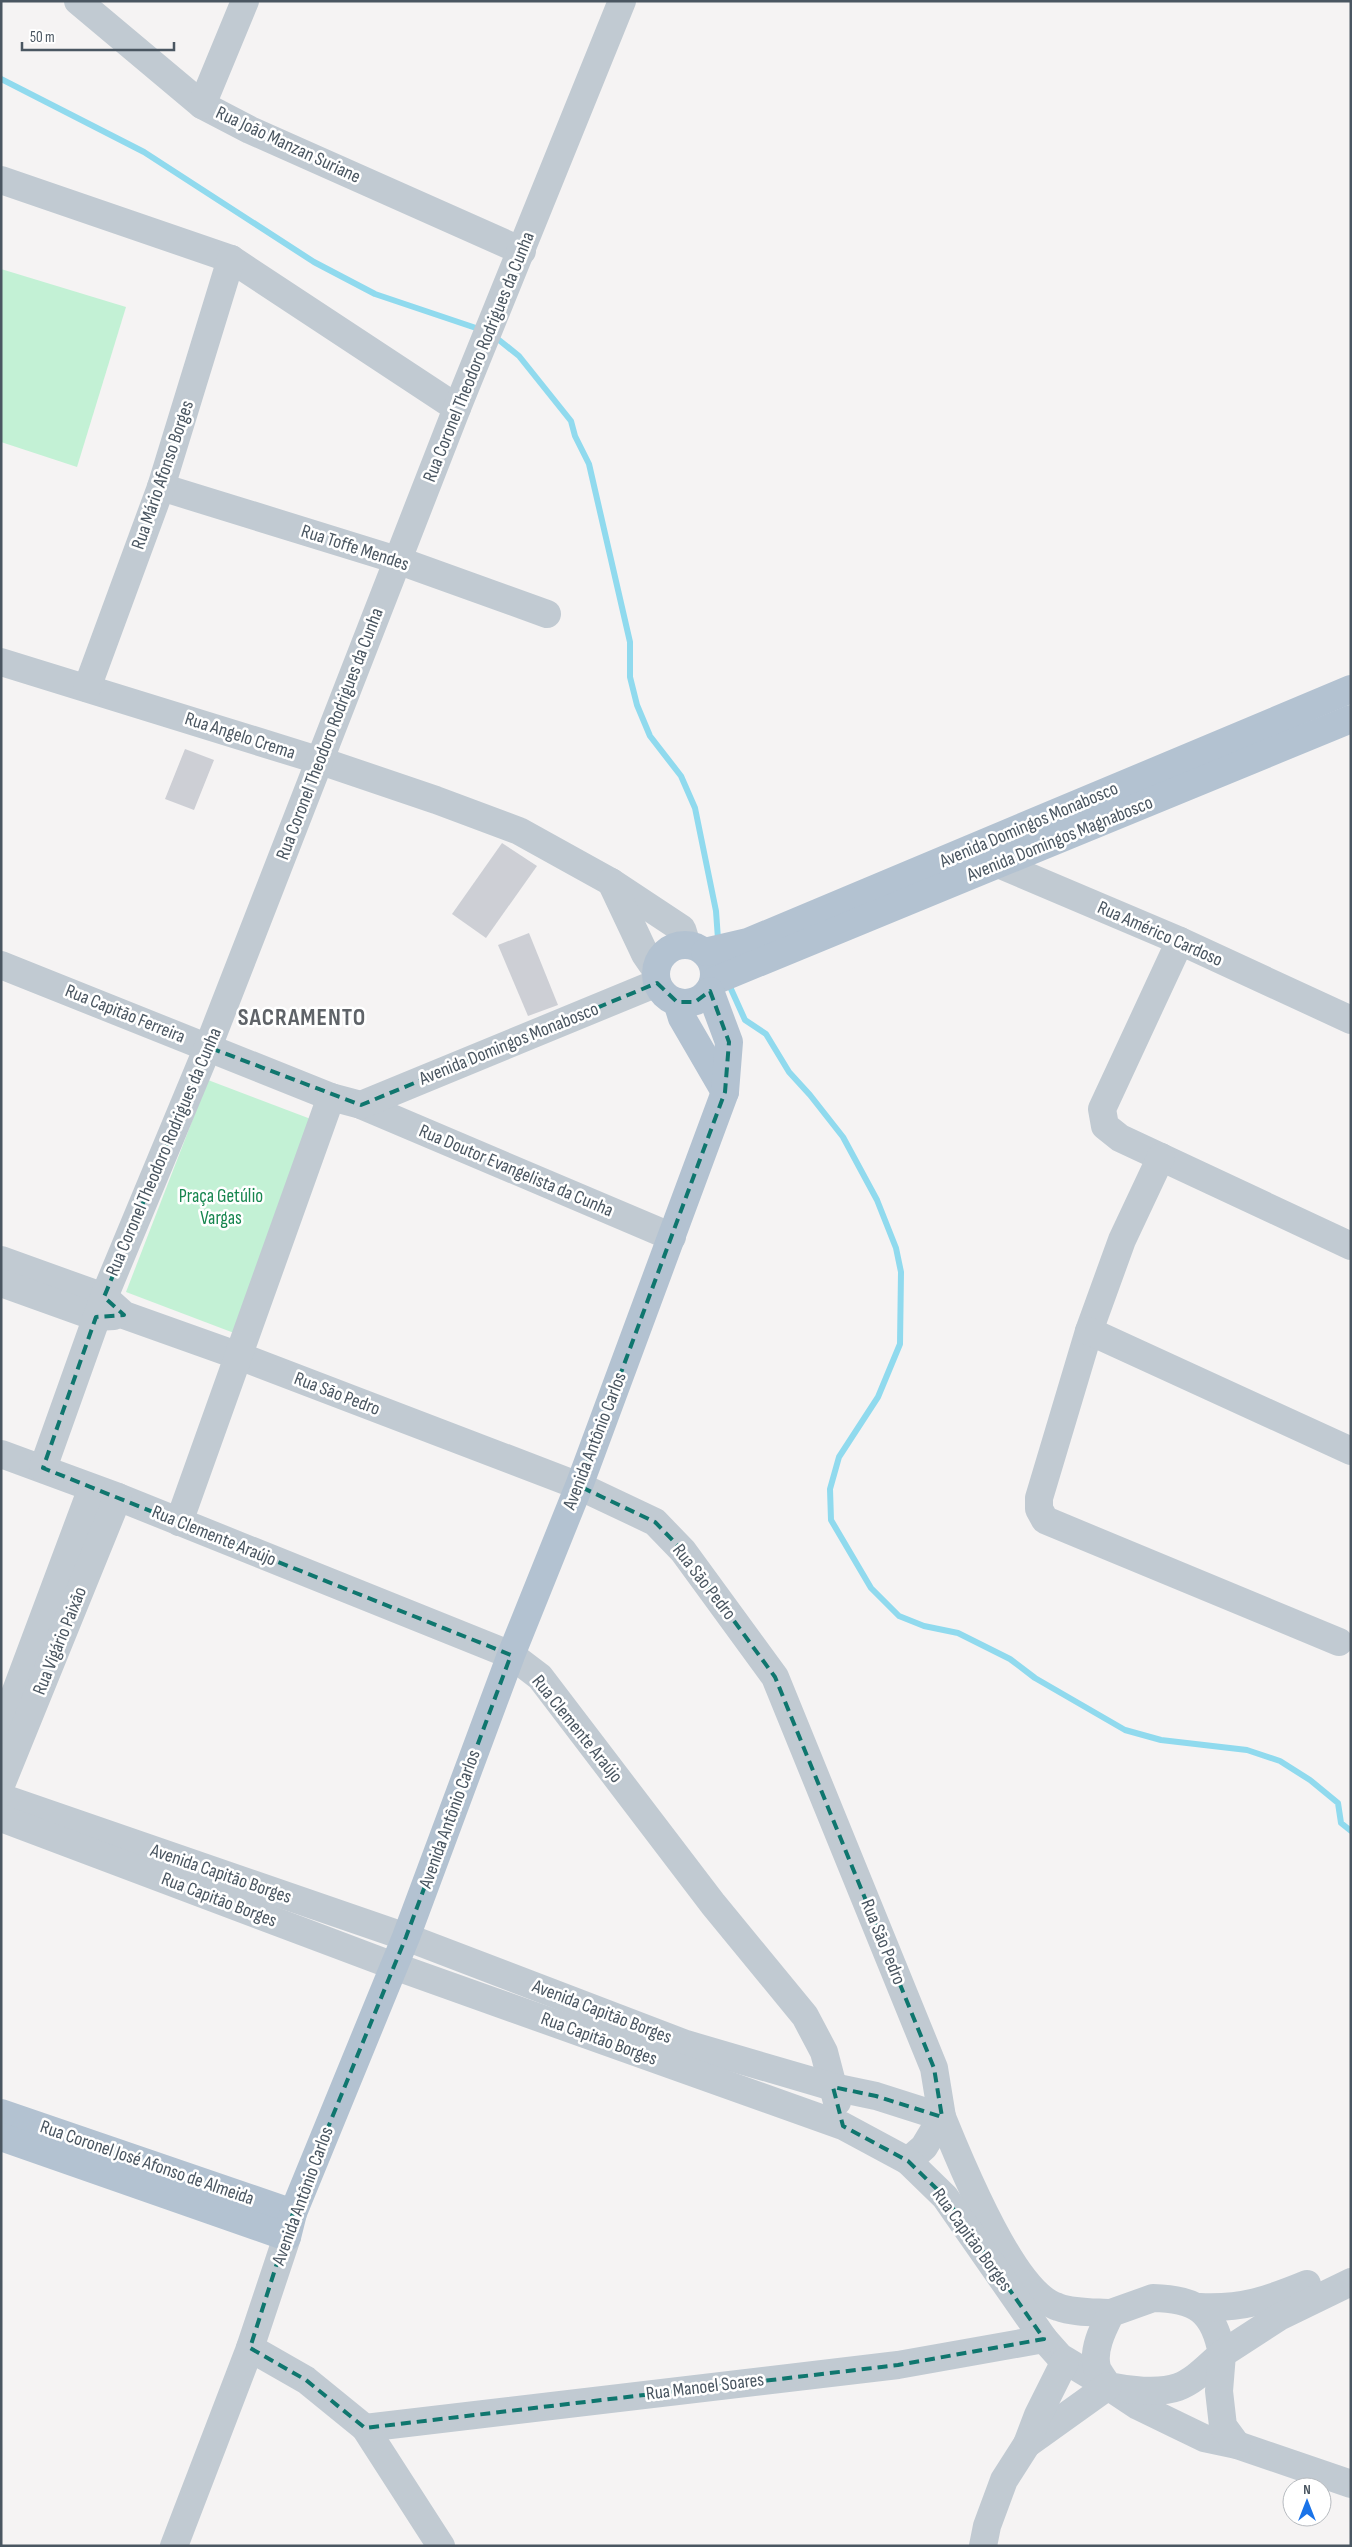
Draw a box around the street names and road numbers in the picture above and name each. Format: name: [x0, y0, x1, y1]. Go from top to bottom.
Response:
street label: Rua João Manzan Suriane: [212, 101, 364, 189]
street label: Rua Coronel Theodoro Rodrigues da Cunha: [418, 229, 540, 485]
street label: Rua Mário Afonso Borges: [127, 397, 199, 552]
street label: Rua Toffe Mendes: [298, 520, 412, 576]
street label: Rua Coronel Theodoro Rodrigues da Cunha: [271, 605, 389, 863]
street label: Rua Angelo Crema: [182, 707, 298, 765]
street label: Avenida Domingos Monabosco: [935, 777, 1122, 873]
street label: Avenida Domingos Magnabosco: [963, 791, 1156, 887]
street label: Rua Américo Cardoso: [1094, 896, 1226, 972]
street label: Rua Capitão Ferreira: [62, 979, 188, 1049]
street label: Avenida Domingos Monabosco: [415, 997, 602, 1091]
street label: Rua Coronel Theodoro Rodrigues da Cunha: [101, 1024, 227, 1280]
street label: Rua Doutor Evangelista da Cunha: [415, 1120, 617, 1222]
street label: Rua São Pedro: [291, 1367, 383, 1421]
street label: Avenida Antônio Carlos: [558, 1369, 632, 1514]
street label: Rua Clemente Araújo: [148, 1501, 280, 1571]
street label: Rua São Pedro: [667, 1539, 741, 1625]
street label: Rua Vigário Paixão: [28, 1584, 92, 1698]
street label: Rua Clemente Araújo: [527, 1670, 627, 1788]
street label: Avenida Antônio Carlos: [414, 1747, 486, 1892]
street label: Avenida Capitão Borges: [147, 1839, 295, 1909]
street label: Rua Capitão Borges: [158, 1867, 280, 1933]
street label: Rua São Pedro: [855, 1896, 911, 1988]
street label: Avenida Capitão Borges: [528, 1974, 675, 2049]
street label: Rua Capitão Borges: [538, 2007, 660, 2071]
street label: Rua Coronel José Afonso de Almeida: [37, 2116, 257, 2210]
street label: Avenida Antônio Carlos: [267, 2124, 339, 2269]
street label: Rua Capitão Borges: [927, 2184, 1017, 2296]
street label: Rua Manoel Soares: [645, 2368, 766, 2406]

